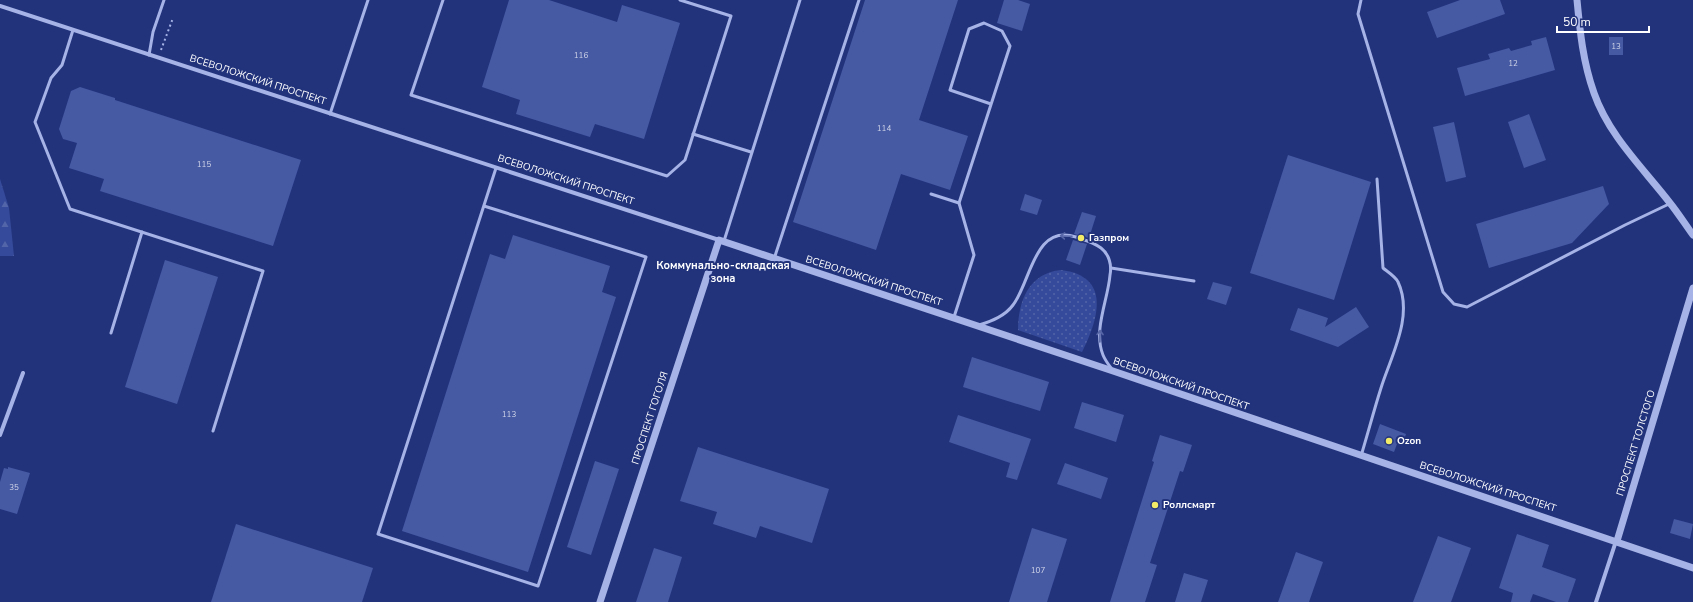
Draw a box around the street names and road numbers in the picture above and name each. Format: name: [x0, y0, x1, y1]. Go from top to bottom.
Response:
street label: ВСЕВОЛОЖСКИЙ ПРОСПЕКТ: [188, 51, 328, 109]
street label: ВСЕВОЛОЖСКИЙ ПРОСПЕКТ: [496, 151, 636, 209]
street label: ВСЕВОЛОЖСКИЙ ПРОСПЕКТ: [804, 252, 944, 310]
street label: ВСЕВОЛОЖСКИЙ ПРОСПЕКТ: [1111, 354, 1251, 414]
street label: ПРОСПЕКТ ГОГОЛЯ: [628, 370, 672, 466]
street label: ПРОСПЕКТ ТОЛСТОГО: [1613, 388, 1659, 498]
street label: ВСЕВОЛОЖСКИЙ ПРОСПЕКТ: [1418, 458, 1558, 516]

